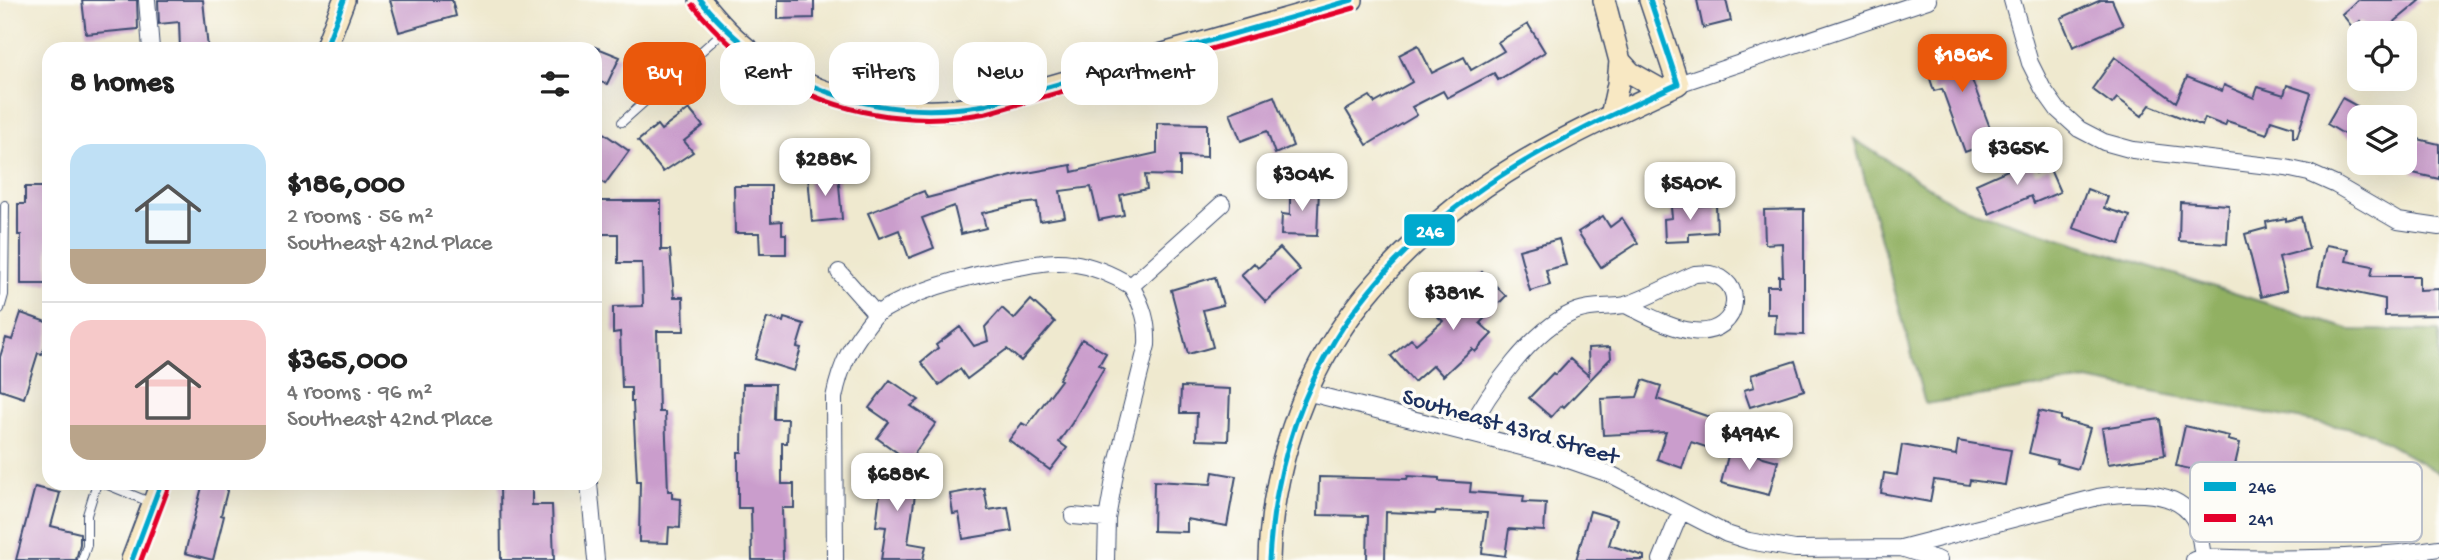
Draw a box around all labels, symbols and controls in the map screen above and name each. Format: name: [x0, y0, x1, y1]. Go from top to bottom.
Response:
map controls: [2347, 21, 2417, 175]
button: locate: [2347, 21, 2417, 91]
pin: $186K: [1913, 34, 2011, 94]
chip: Buy: [623, 42, 706, 105]
chip: Rent: [720, 42, 815, 105]
chip: Filters: [829, 42, 939, 105]
chip: New: [953, 42, 1047, 105]
chip: Apartment: [1061, 42, 1218, 105]
text: $186K: [1934, 43, 1990, 70]
icon: filters: [536, 65, 574, 103]
text: 8 homes: [70, 67, 173, 102]
button: layers: [2347, 105, 2417, 175]
pin: $365K: [1968, 128, 2066, 187]
text: $365K: [1988, 136, 2046, 163]
pin: $288K: [776, 138, 874, 198]
text: $288K: [795, 147, 855, 174]
pin: $304K: [1253, 154, 1351, 213]
text: $304K: [1273, 162, 1331, 189]
pin: $540K: [1641, 162, 1739, 222]
text: $186,000: [287, 169, 405, 204]
text: $540K: [1660, 171, 1720, 198]
icon: home: [126, 172, 210, 256]
text: 2 rooms · 56 m²: [287, 204, 433, 231]
line badge: 246: [1403, 213, 1456, 247]
text: 246: [1416, 222, 1444, 245]
text: Southeast 42nd Place: [287, 231, 492, 258]
pin: $381K: [1404, 272, 1502, 332]
text: $381K: [1425, 281, 1481, 308]
text: $365,000: [287, 345, 408, 380]
icon: home: [126, 348, 210, 432]
text: 4 rooms · 96 m²: [287, 380, 432, 407]
street label: Southeast 43rd Street: [1399, 384, 1624, 474]
text: Southeast 42nd Place: [287, 407, 492, 434]
pin: $494K: [1700, 412, 1798, 472]
text: $494K: [1721, 421, 1777, 448]
pin: $688K: [848, 454, 946, 513]
text: $688K: [867, 462, 927, 489]
legend: [2190, 462, 2422, 542]
text: 246: [2248, 478, 2276, 501]
text: 241: [2248, 510, 2274, 533]

